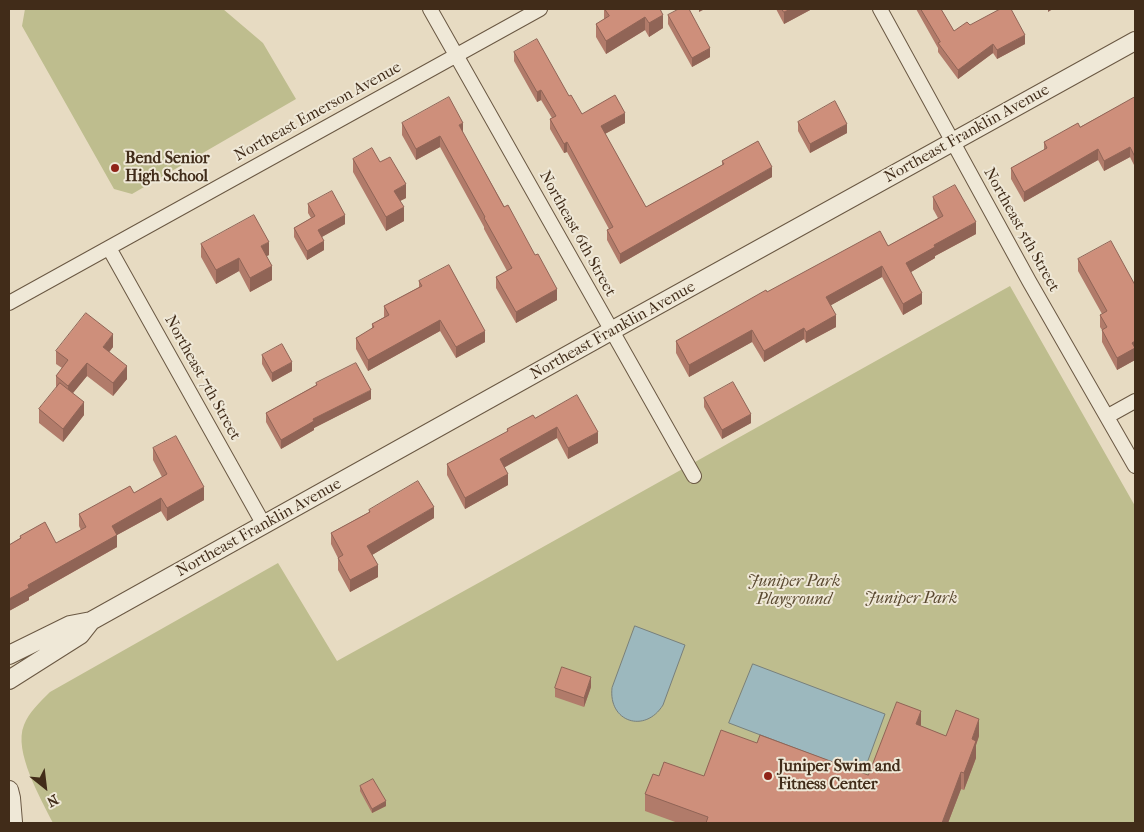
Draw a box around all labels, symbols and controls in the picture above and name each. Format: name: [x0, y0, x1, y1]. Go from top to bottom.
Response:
street label: Northeast Emerson Avenue: [231, 58, 405, 166]
street label: Northeast Franklin Avenue: [881, 81, 1053, 187]
place label: Bend Senior High School: [125, 149, 210, 187]
marker: Bend Senior High School: [109, 162, 121, 174]
street label: Northeast 5th Street: [979, 165, 1063, 295]
street label: Northeast 6th Street: [534, 168, 620, 300]
street label: Northeast Franklin Avenue: [527, 278, 699, 384]
street label: Northeast 7th Street: [160, 312, 244, 444]
street label: Northeast Franklin Avenue: [173, 475, 345, 581]
park label: Juniper Park Playground: [748, 572, 840, 610]
park label: Juniper Park: [865, 589, 957, 609]
place label: Juniper Swim and Fitness Center: [778, 757, 900, 795]
north arrow: [20, 762, 70, 812]
marker: Juniper Swim and Fitness Center: [762, 770, 774, 782]
text: N: [44, 791, 61, 811]

